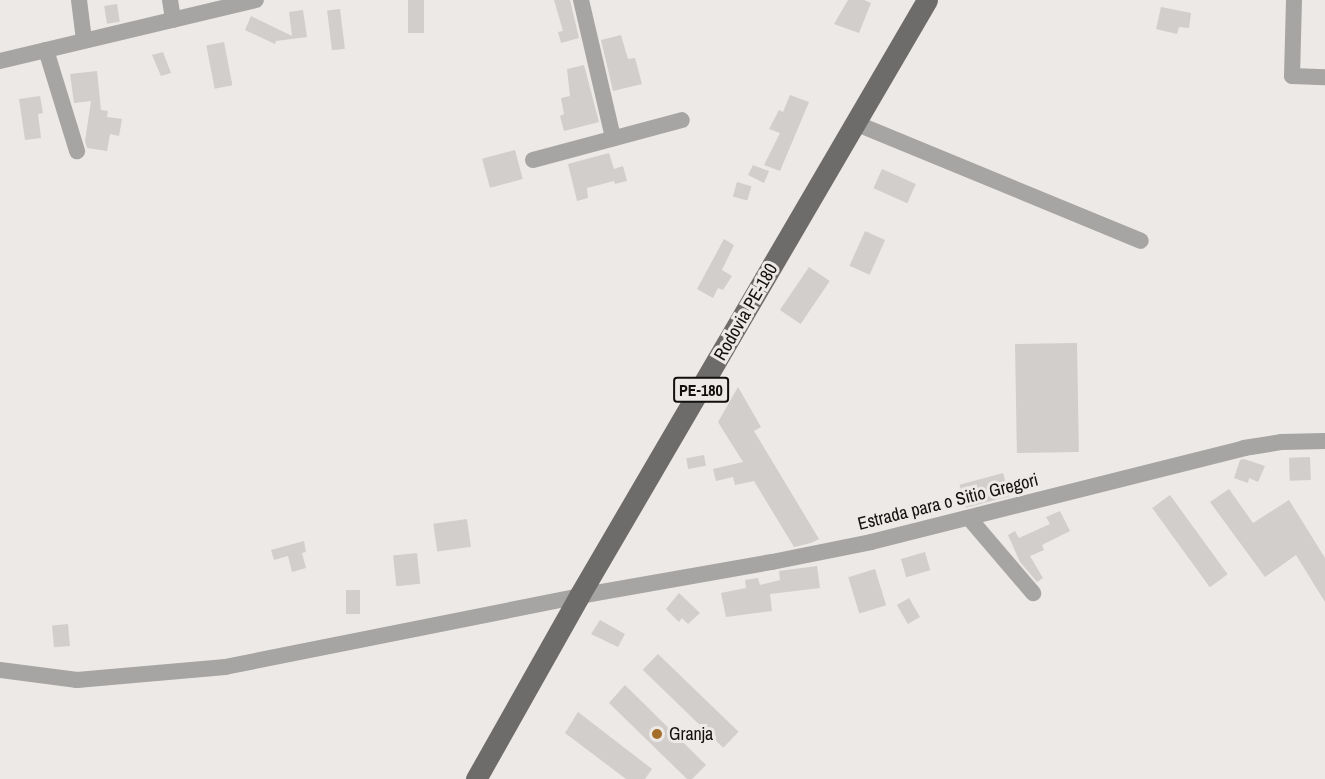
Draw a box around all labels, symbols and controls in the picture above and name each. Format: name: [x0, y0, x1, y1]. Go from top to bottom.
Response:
street label: Rodovia PE-180: [710, 260, 782, 364]
road number: PE-180: [672, 377, 730, 403]
street label: Estrada para o Sitio Gregori: [855, 469, 1041, 535]
place label: Granja: [669, 723, 713, 745]
marker: Granja: [650, 727, 664, 741]

